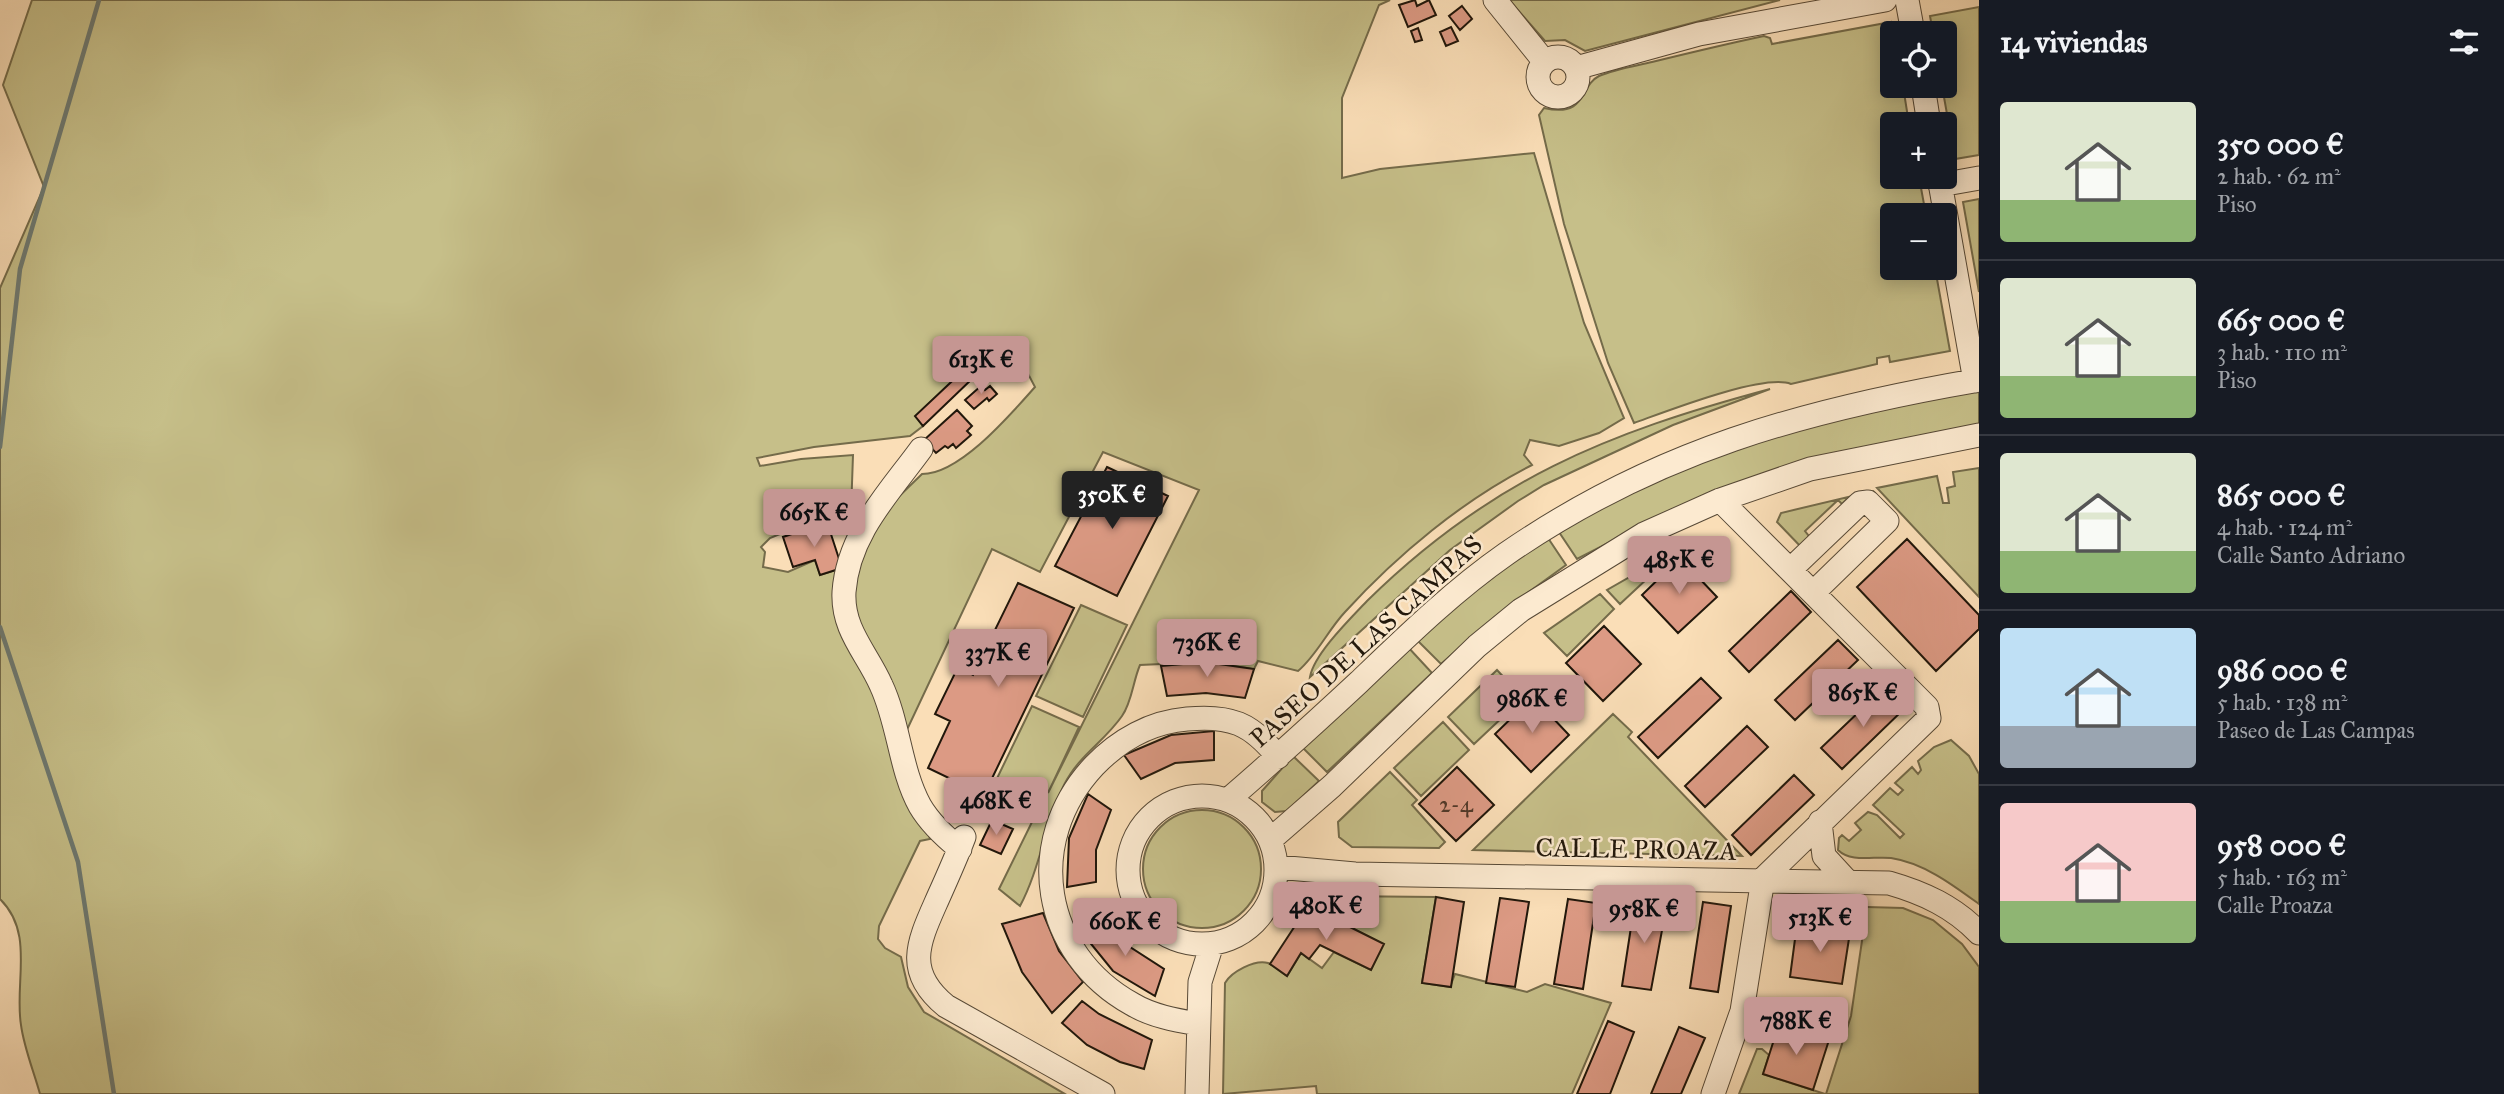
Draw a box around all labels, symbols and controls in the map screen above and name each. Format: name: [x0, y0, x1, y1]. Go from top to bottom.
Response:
map controls: [1880, 21, 1957, 280]
button: locate: [1880, 21, 1957, 98]
icon: filters: [2445, 23, 2483, 61]
text: 14 viviendas: [2000, 24, 2148, 60]
button: +: [1880, 112, 1957, 189]
text: 350 000 €: [2217, 126, 2344, 162]
icon: home: [2056, 130, 2140, 214]
text: 2 hab. · 62 m²: [2217, 162, 2341, 190]
text: Piso: [2217, 190, 2257, 218]
button: −: [1880, 203, 1957, 280]
text: 665 000 €: [2217, 302, 2345, 338]
icon: home: [2056, 306, 2140, 390]
pin: 613K €: [924, 336, 1038, 396]
text: 3 hab. · 110 m²: [2217, 338, 2347, 366]
text: 613K €: [948, 345, 1014, 373]
text: Piso: [2217, 366, 2257, 394]
pin: 350K €: [1055, 472, 1169, 531]
text: 865 000 €: [2217, 477, 2346, 513]
text: 350K €: [1078, 480, 1146, 508]
icon: home: [2056, 481, 2140, 565]
pin: 665K €: [757, 490, 871, 549]
text: 665K €: [779, 498, 849, 526]
text: 4 hab. · 124 m²: [2217, 513, 2352, 541]
street label: PASEO DE LAS CAMPAS: [1243, 528, 1489, 754]
pin: 485K €: [1622, 536, 1736, 596]
text: Calle Santo Adriano: [2217, 541, 2405, 569]
text: 485K €: [1644, 545, 1714, 573]
pin: 736K €: [1150, 620, 1264, 679]
text: 736K €: [1173, 628, 1241, 656]
pin: 337K €: [941, 630, 1055, 689]
text: 337K €: [965, 638, 1031, 666]
text: 986 000 €: [2217, 652, 2348, 688]
icon: home: [2056, 656, 2140, 740]
pin: 865K €: [1806, 670, 1920, 729]
pin: 986K €: [1475, 676, 1589, 735]
text: 865K €: [1828, 678, 1898, 706]
text: 986K €: [1496, 684, 1568, 712]
text: 5 hab. · 138 m²: [2217, 688, 2348, 716]
text: Paseo de Las Campas: [2217, 716, 2415, 744]
pin: 468K €: [939, 778, 1053, 837]
text: 468K €: [960, 786, 1032, 814]
house number: 2-4: [1439, 790, 1474, 818]
text: 958 000 €: [2217, 827, 2347, 863]
street label: CALLE PROAZA: [1535, 831, 1737, 867]
icon: home: [2056, 831, 2140, 915]
text: 5 hab. · 163 m²: [2217, 863, 2347, 891]
pin: 480K €: [1269, 883, 1383, 942]
pin: 958K €: [1587, 886, 1701, 945]
text: 480K €: [1289, 891, 1363, 919]
text: Calle Proaza: [2217, 891, 2333, 919]
text: 958K €: [1609, 894, 1679, 922]
pin: 513K €: [1763, 894, 1877, 954]
pin: 660K €: [1068, 898, 1182, 958]
text: 513K €: [1788, 903, 1852, 931]
text: 660K €: [1089, 907, 1161, 935]
pin: 788K €: [1739, 998, 1853, 1057]
text: 788K €: [1760, 1006, 1832, 1034]

